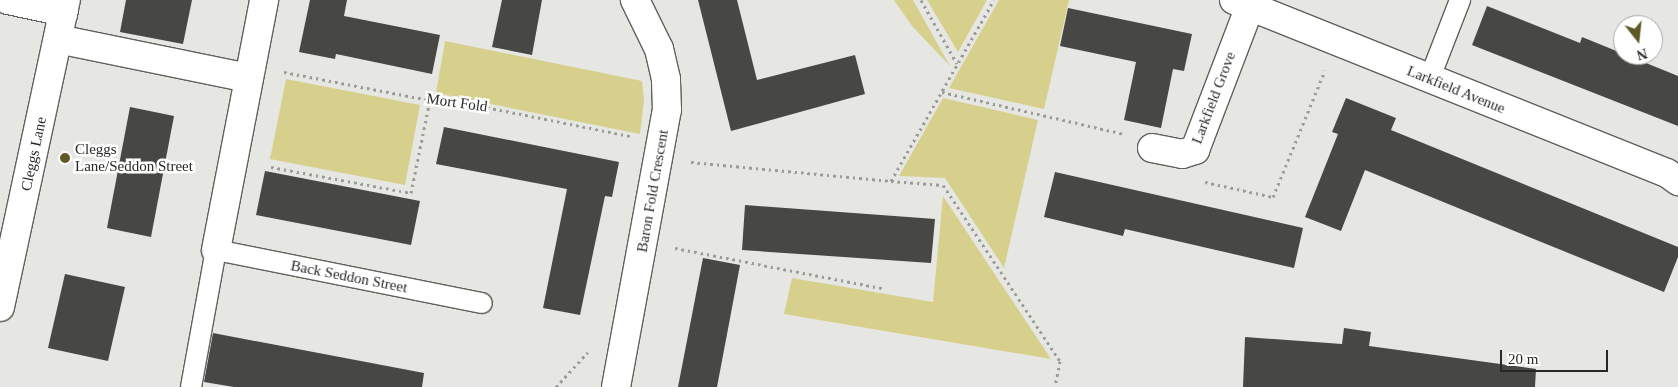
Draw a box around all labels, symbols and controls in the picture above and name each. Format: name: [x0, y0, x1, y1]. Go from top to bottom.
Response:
north arrow: [1613, 15, 1663, 65]
text: N: [1635, 45, 1649, 63]
street label: Larkfield Grove: [1188, 49, 1240, 147]
street label: Larkfield Avenue: [1404, 62, 1508, 118]
street label: Mort Fold: [425, 90, 489, 116]
street label: Cleggs Lane: [17, 115, 51, 193]
street label: Baron Fold Crescent: [633, 128, 673, 254]
place label: Cleggs Lane/Seddon Street: [75, 140, 193, 175]
marker: Cleggs Lane/Seddon Street: [59, 152, 71, 164]
street label: Back Seddon Street: [289, 257, 409, 297]
scale bar: [1503, 340, 1610, 372]
text: 20 m: [1508, 351, 1538, 367]

